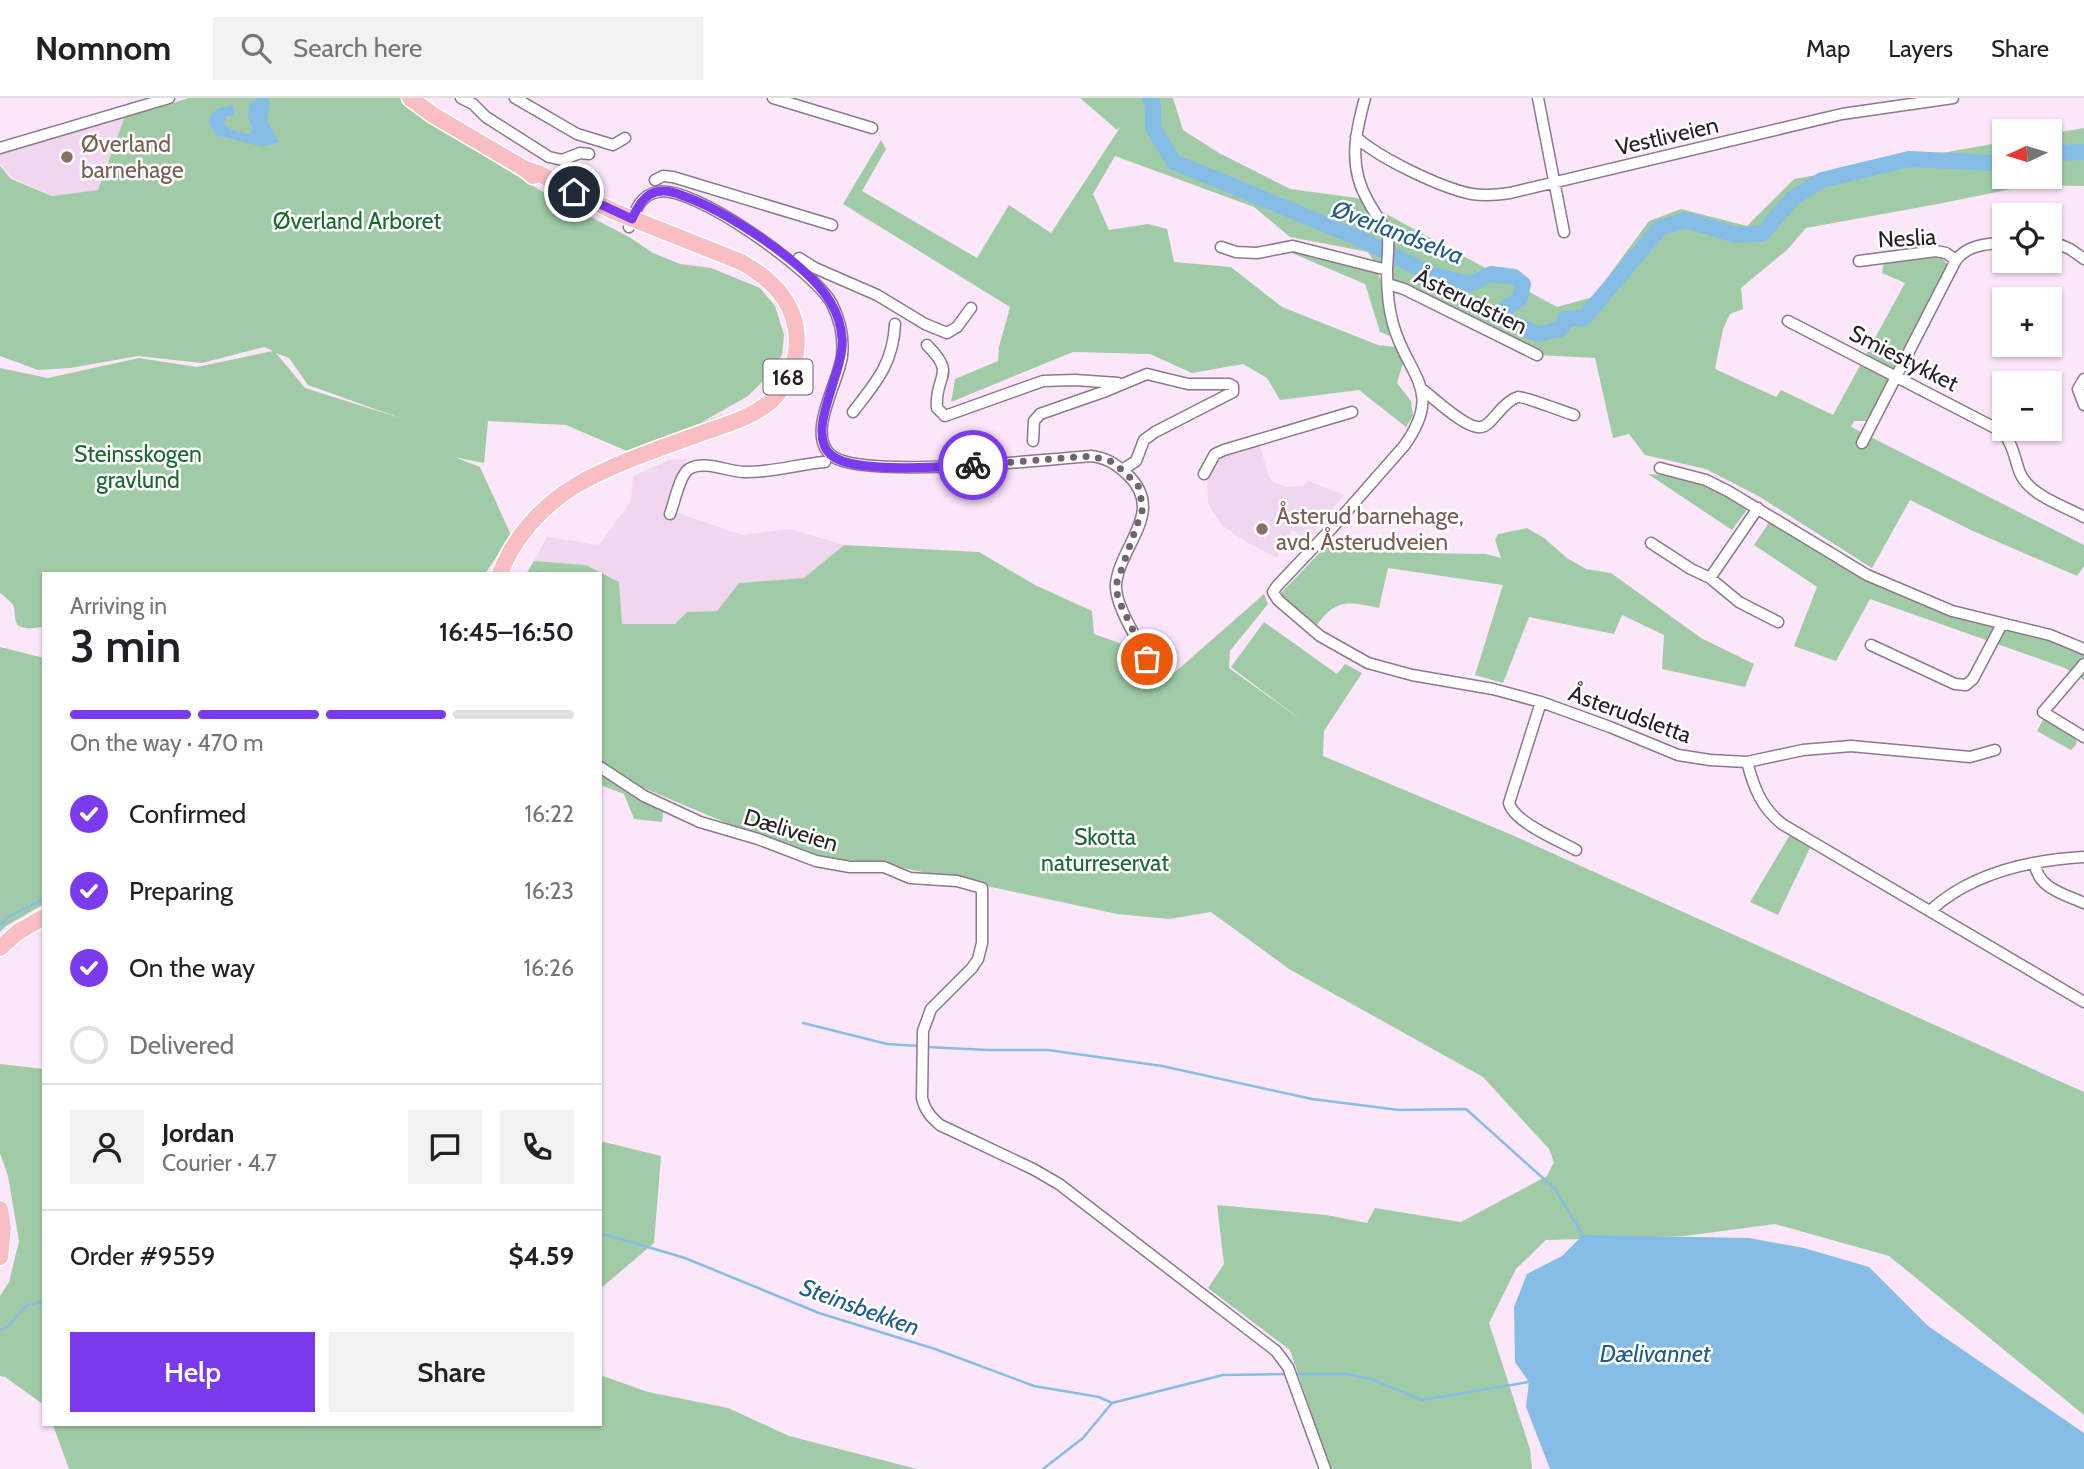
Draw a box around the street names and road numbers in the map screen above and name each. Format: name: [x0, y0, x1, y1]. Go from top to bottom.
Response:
street label: Vestliveien: [1613, 111, 1721, 161]
street label: Neslia: [1877, 222, 1937, 254]
street label: Åsterudstien: [1410, 261, 1532, 340]
street label: Smiestykket: [1845, 319, 1963, 398]
road number: 168: [764, 360, 812, 394]
street label: Åsterudsletta: [1565, 678, 1695, 749]
street label: Dæliveien: [740, 802, 842, 858]

